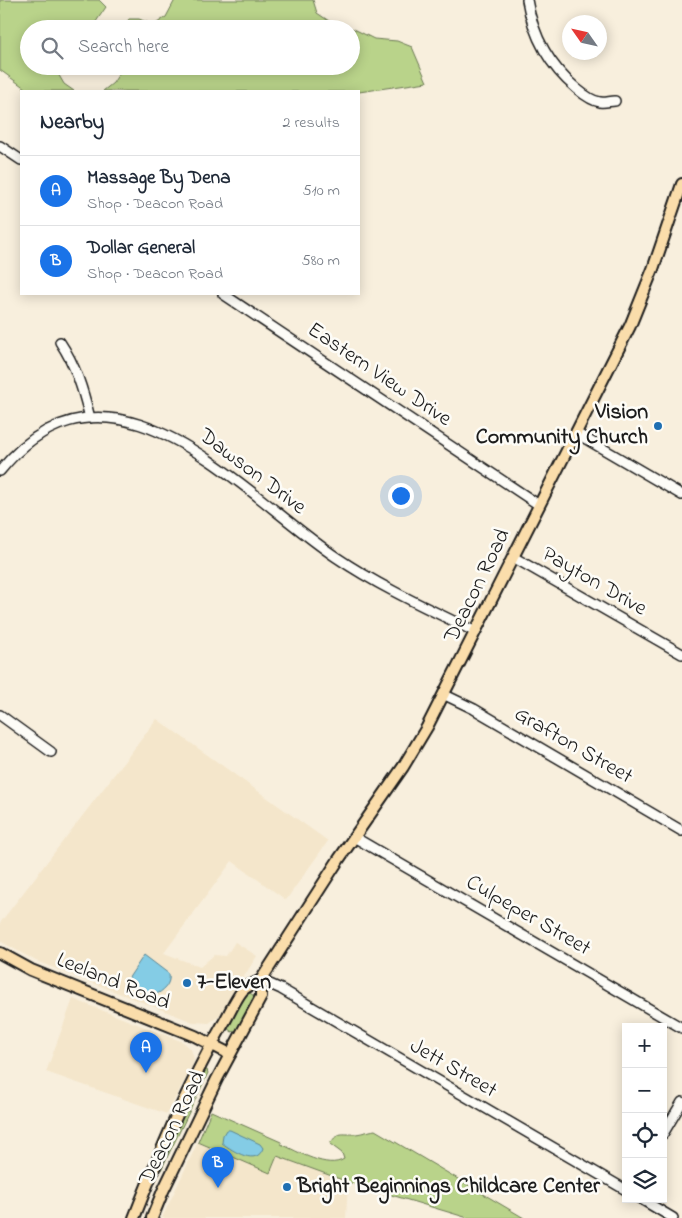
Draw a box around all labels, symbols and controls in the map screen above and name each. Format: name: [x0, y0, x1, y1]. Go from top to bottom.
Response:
north arrow: [562, 15, 607, 60]
search box: [20, 20, 360, 75]
icon: search: [38, 34, 66, 62]
text: Search here: [78, 34, 169, 61]
text: Nearby: [40, 108, 104, 138]
text: 2 results: [282, 111, 340, 135]
text: Massage By Dena: [87, 165, 230, 192]
text: A: [51, 179, 61, 203]
text: 510 m: [302, 179, 340, 203]
text: Shop · Deacon Road: [87, 192, 223, 216]
text: Dollar General: [87, 235, 195, 262]
text: B: [51, 249, 61, 273]
text: 580 m: [302, 249, 340, 273]
text: Shop · Deacon Road: [87, 262, 223, 286]
street label: Eastern View Drive: [300, 315, 458, 435]
place label: Vision Community Church: [476, 397, 648, 455]
street label: Dawson Drive: [191, 420, 313, 523]
marker: Vision Community Church: [652, 420, 664, 432]
your location: [388, 483, 414, 509]
street label: Deacon Road: [436, 524, 519, 649]
street label: Payton Drive: [535, 539, 653, 626]
street label: Grafton Street: [508, 699, 639, 793]
street label: Culpeper Street: [460, 867, 597, 965]
street label: Leeland Road: [51, 945, 175, 1019]
place label: 7-Eleven: [197, 967, 271, 999]
marker: 7-Eleven: [181, 977, 193, 989]
map controls: [622, 1023, 667, 1203]
button: +: [622, 1023, 667, 1068]
street label: Jett Street: [403, 1031, 503, 1107]
pin: A: [130, 1032, 162, 1073]
street label: Deacon Road: [131, 1066, 214, 1191]
button: −: [622, 1068, 667, 1113]
button: locate: [622, 1113, 667, 1158]
pin: B: [202, 1147, 234, 1188]
button: layers: [622, 1158, 667, 1203]
place label: Bright Beginnings Childcare Center: [296, 1171, 601, 1204]
marker: Bright Beginnings Childcare Center: [281, 1181, 293, 1193]

